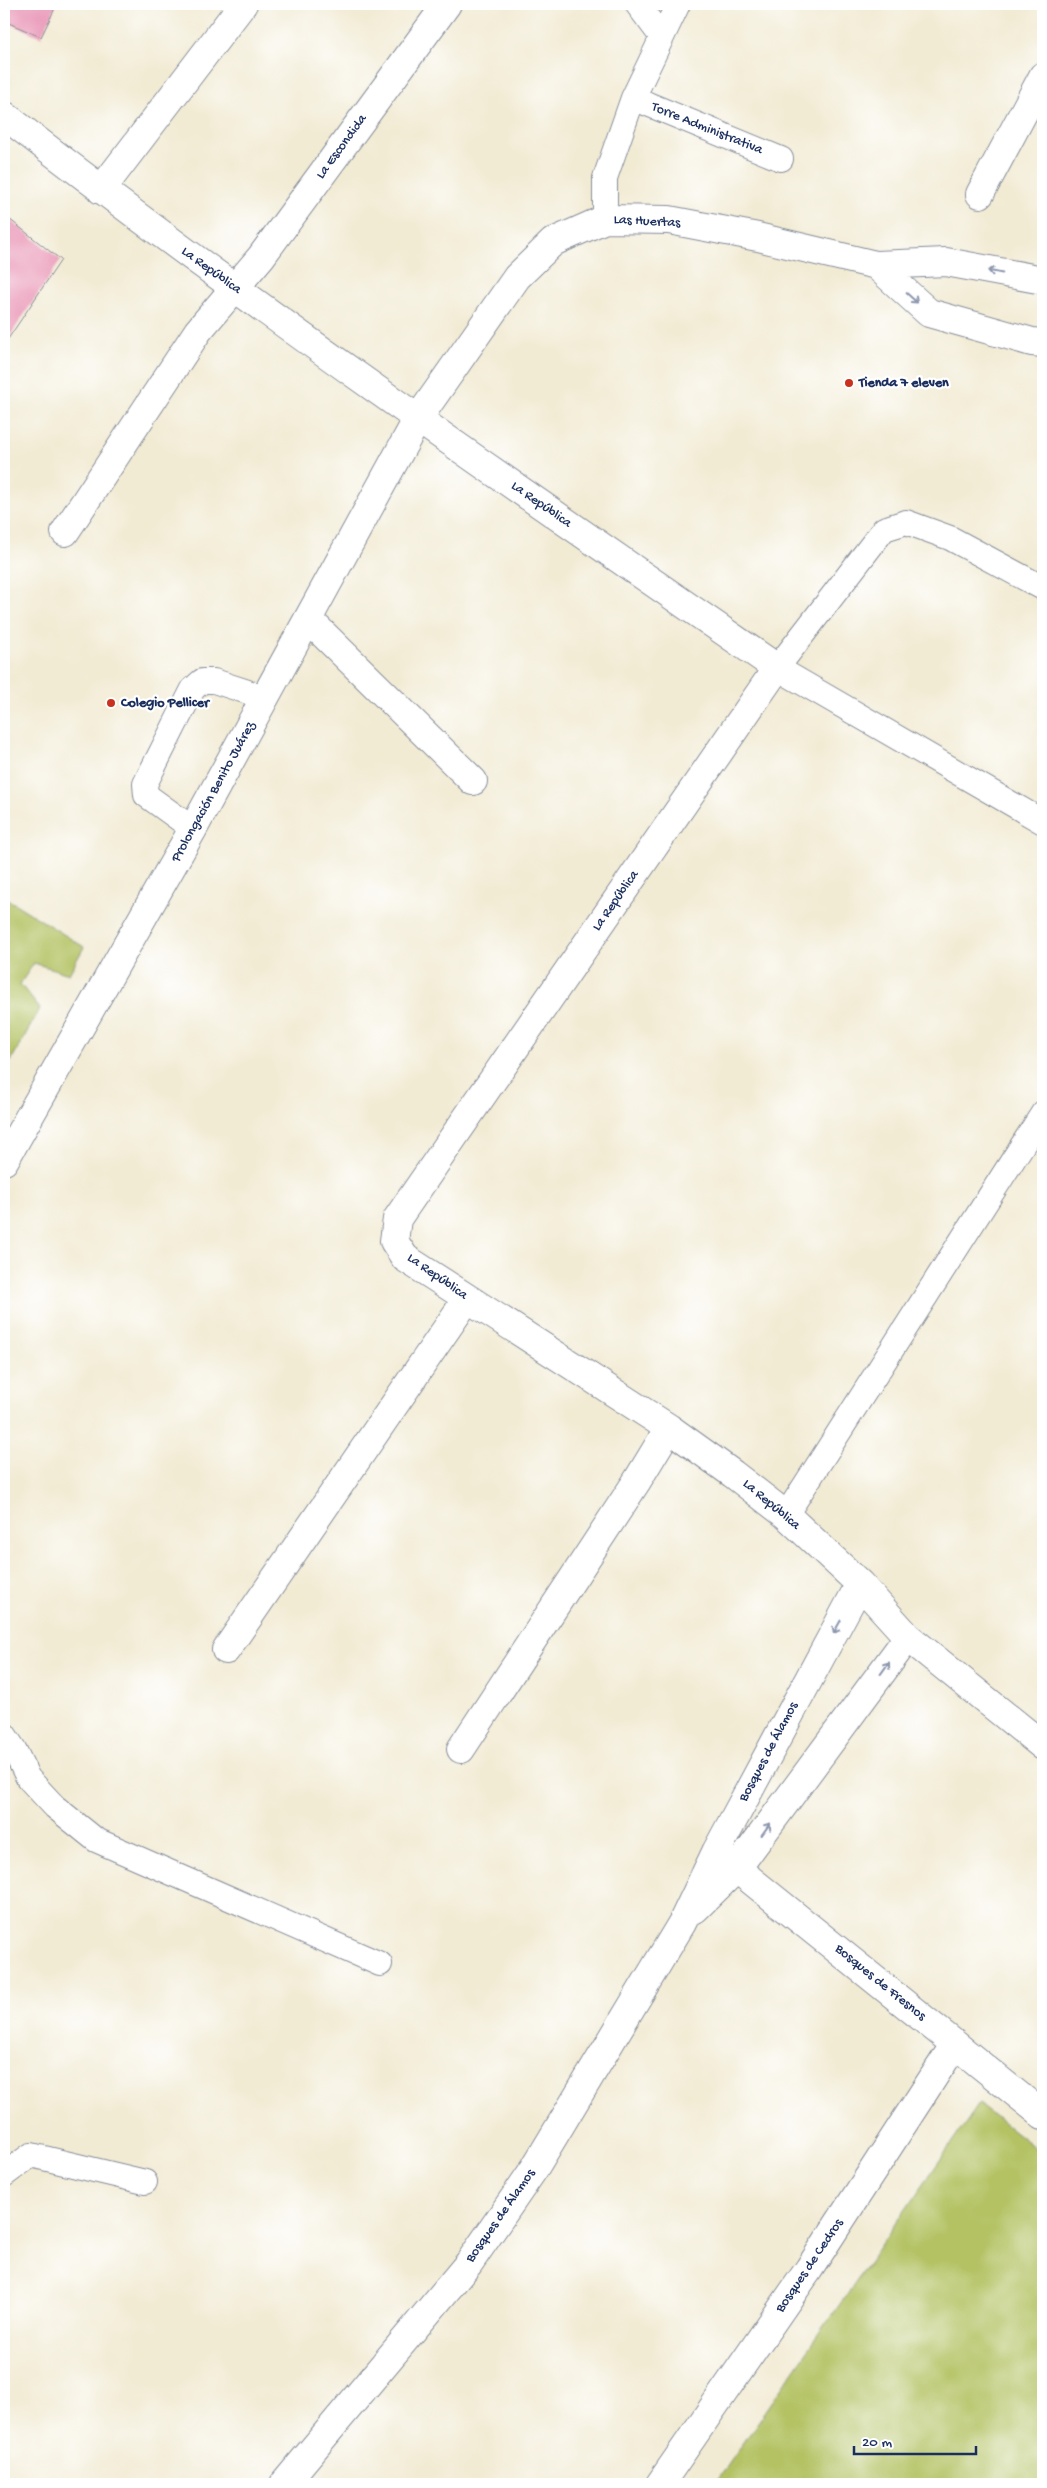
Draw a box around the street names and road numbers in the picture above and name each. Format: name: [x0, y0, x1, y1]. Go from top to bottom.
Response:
street label: Torre Administrativa: [648, 99, 766, 160]
street label: La Escondida: [313, 110, 372, 183]
street label: Las Huertas: [613, 212, 682, 232]
street label: La República: [178, 243, 245, 299]
street label: La República: [507, 478, 576, 533]
street label: Prolongación Benito Juárez: [168, 718, 260, 866]
street label: La República: [589, 866, 644, 935]
street label: La República: [403, 1250, 472, 1305]
street label: La República: [739, 1476, 804, 1535]
street label: Bosques de Álamos: [735, 1699, 803, 1806]
street label: Bosques de Fresnos: [830, 1940, 930, 2026]
street label: Bosques de Álamos: [462, 2165, 540, 2267]
street label: Bosques de Cedros: [772, 2215, 848, 2317]

